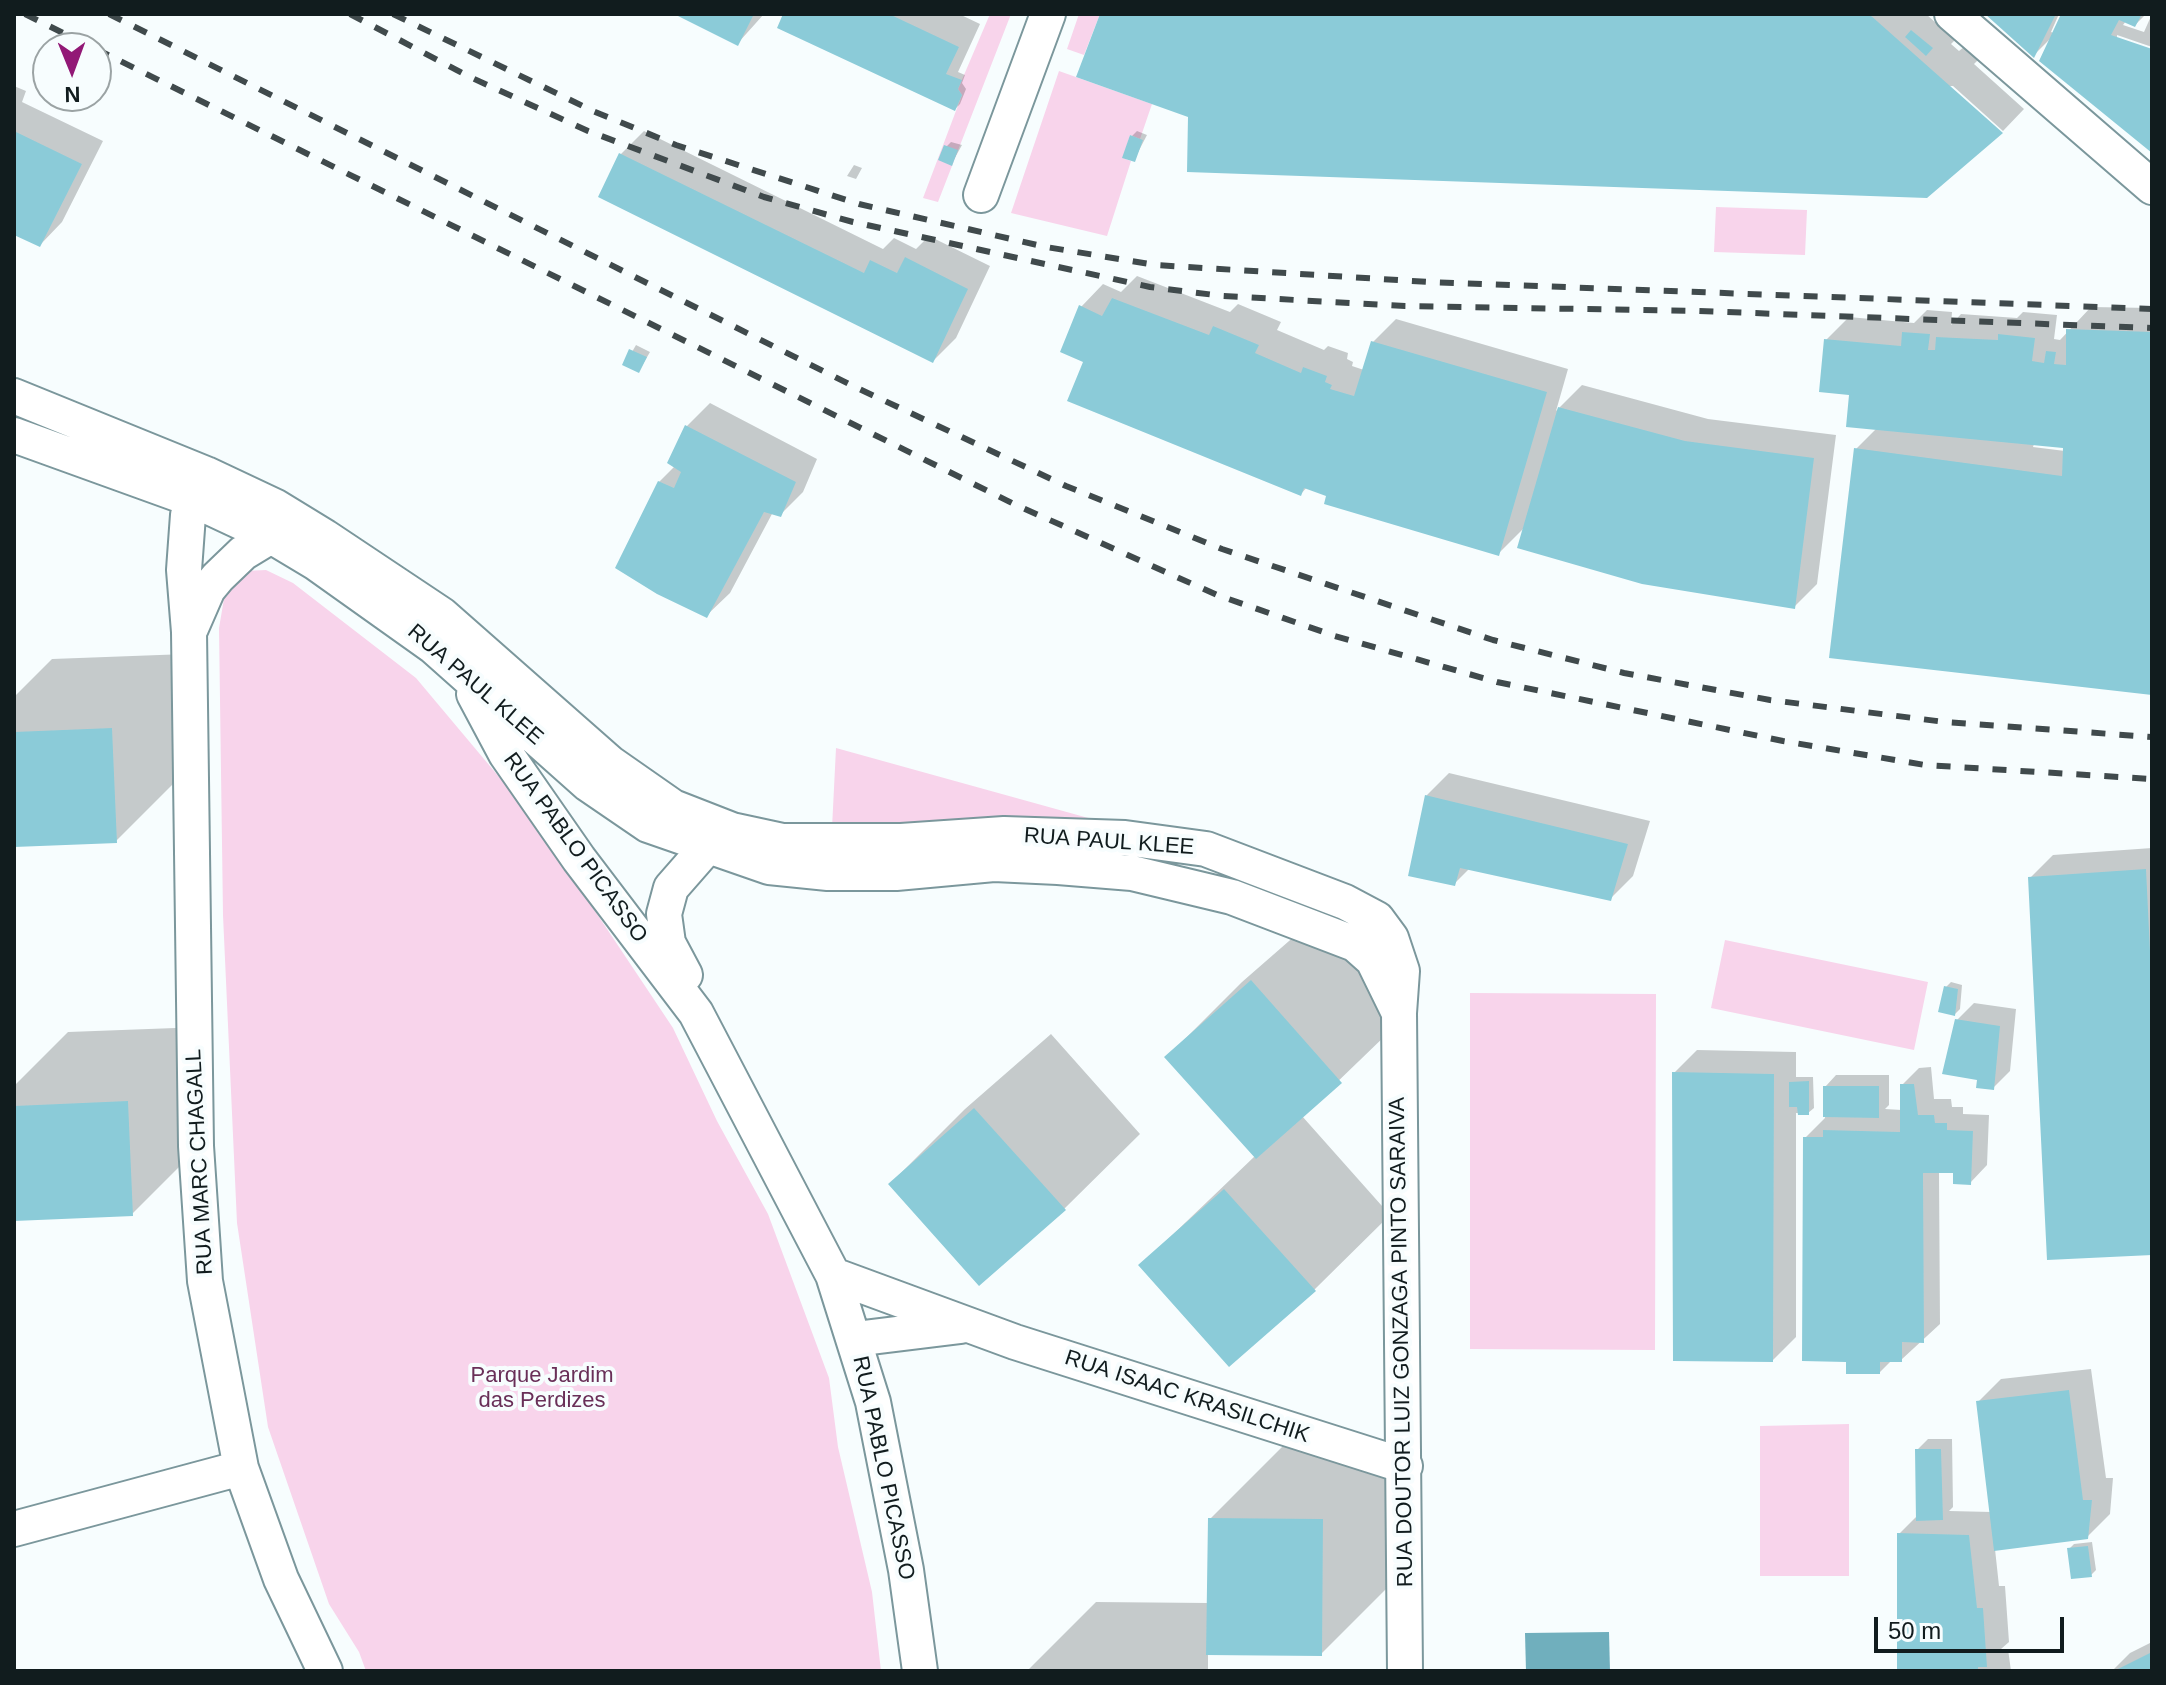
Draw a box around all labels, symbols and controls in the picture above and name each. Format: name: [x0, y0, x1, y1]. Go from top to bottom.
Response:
north arrow: [32, 32, 112, 112]
text: N: [64, 82, 81, 107]
street label: RUA PAUL KLEE: [402, 619, 548, 751]
street label: RUA PABLO PICASSO: [497, 748, 653, 948]
street label: RUA PAUL KLEE: [1023, 823, 1195, 861]
street label: RUA MARC CHAGALL: [181, 1048, 219, 1276]
street label: RUA DOUTOR LUIZ GONZAGA PINTO SARAIVA: [1385, 1097, 1419, 1587]
street label: RUA ISAAC KRASILCHIK: [1061, 1345, 1313, 1449]
street label: RUA PABLO PICASSO: [846, 1354, 920, 1582]
park label: Parque Jardim das Perdizes: [470, 1363, 614, 1414]
scale bar: [1878, 1601, 2068, 1651]
text: 50 m: [1888, 1617, 1941, 1644]

